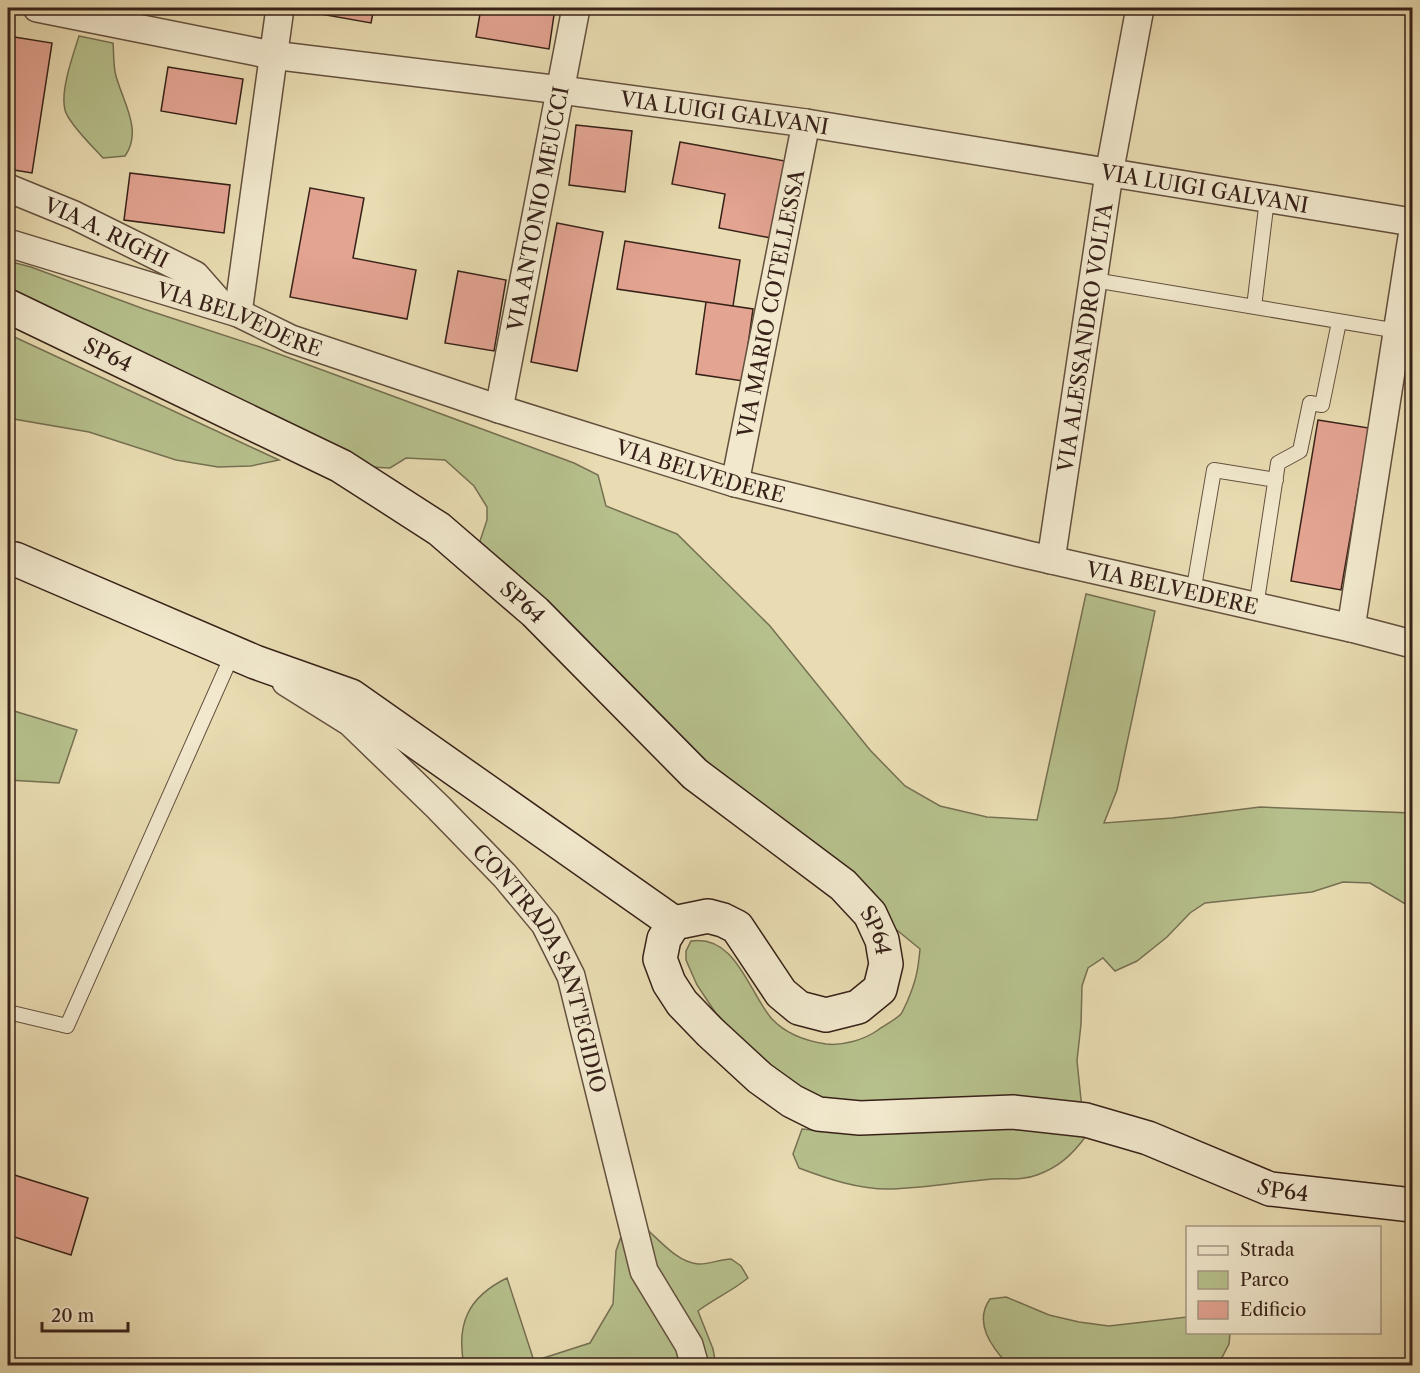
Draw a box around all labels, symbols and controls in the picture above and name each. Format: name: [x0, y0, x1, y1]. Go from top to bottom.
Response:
street label: VIA ANTONIO MEUCCI: [502, 84, 573, 334]
street label: VIA LUIGI GALVANI: [618, 86, 831, 139]
street label: VIA LUIGI GALVANI: [1098, 159, 1310, 217]
street label: VIA MARIO COTELLESSA: [732, 167, 809, 441]
street label: VIA A. RIGHI: [40, 191, 173, 273]
street label: VIA ALESSANDRO VOLTA: [1052, 201, 1117, 475]
street label: VIA BELVEDERE: [153, 276, 326, 361]
street label: SP64: [80, 332, 136, 376]
street label: VIA BELVEDERE: [612, 434, 788, 507]
street label: VIA BELVEDERE: [1083, 556, 1261, 619]
street label: SP64: [496, 576, 551, 628]
street label: CONTRADA SANT'EGIDIO: [468, 838, 612, 1095]
street label: SP64: [856, 900, 897, 957]
street label: SP64: [1254, 1173, 1310, 1206]
legend: [1186, 1226, 1381, 1334]
text: Strada: [1240, 1239, 1295, 1261]
text: Parco: [1240, 1269, 1289, 1291]
scale bar: [42, 1295, 128, 1333]
text: Edificio: [1240, 1299, 1306, 1321]
text: 20 m: [51, 1305, 95, 1327]

